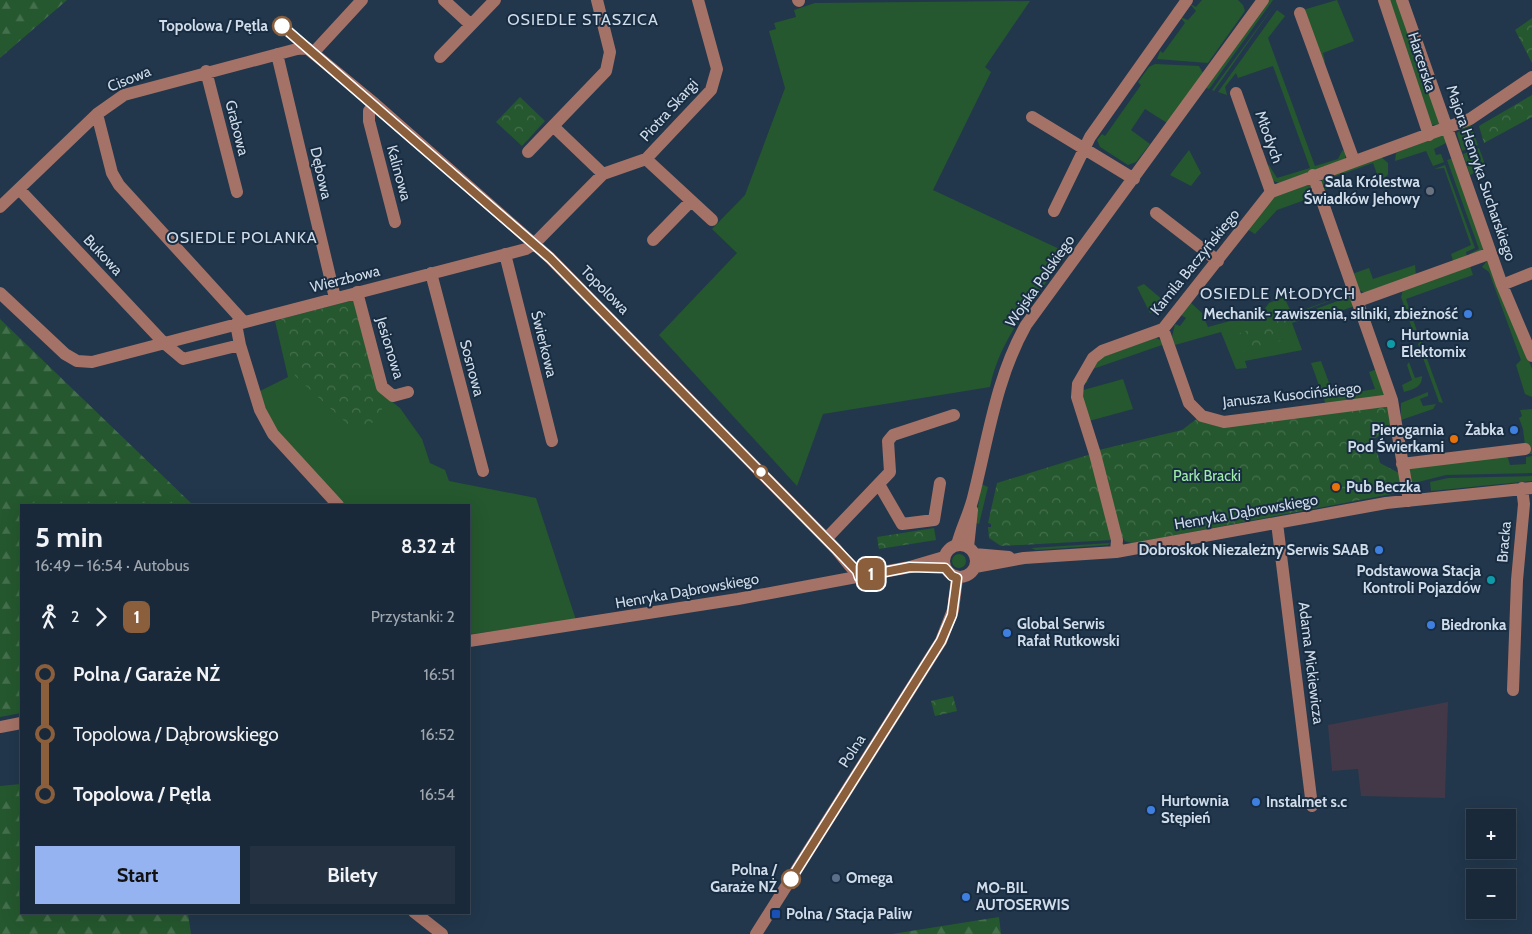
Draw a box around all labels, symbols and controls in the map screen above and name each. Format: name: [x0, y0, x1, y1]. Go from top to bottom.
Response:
district label: OSIEDLE STASZICA: [507, 10, 659, 29]
marker: Topolowa / Pętla: [272, 16, 292, 36]
place label: Topolowa / Pętla: [159, 17, 269, 35]
street label: Harcerska: [1404, 30, 1440, 95]
street label: Cisowa: [105, 62, 154, 96]
street label: Piotra Skargi: [636, 75, 702, 145]
street label: Majora Henryka Sucharskiego: [1442, 83, 1520, 263]
street label: Grabowa: [221, 98, 253, 158]
street label: Młodych: [1251, 108, 1287, 166]
street label: Kalinowa: [383, 143, 415, 204]
street label: Dębowa: [306, 145, 336, 202]
place label: Sala Królestwa Świadków Jehowy: [1304, 173, 1421, 208]
marker: Sala Królestwa Świadków Jehowy: [1424, 185, 1436, 197]
street label: Kamila Baczyńskiego: [1147, 205, 1243, 319]
district label: OSIEDLE POLANKA: [166, 228, 318, 247]
street label: Bukowa: [80, 231, 127, 280]
street label: Wojska Polskiego: [1002, 232, 1078, 330]
street label: Wierzbowa: [308, 261, 383, 296]
street label: Topolowa: [577, 262, 634, 319]
district label: OSIEDLE MŁODYCH: [1200, 284, 1356, 303]
place label: Mechanik- zawiszenia, silniki, zbieżność: [1203, 305, 1458, 323]
marker: Mechanik- zawiszenia, silniki, zbieżność: [1462, 308, 1474, 320]
street label: Świerkowa: [527, 309, 562, 380]
street label: Jesionowa: [372, 314, 408, 382]
place label: Hurtownia Elektomix: [1401, 326, 1469, 361]
street label: Sosnowa: [456, 338, 488, 399]
marker: Hurtownia Elektomix: [1385, 338, 1397, 350]
street label: Janusza Kusocińskiego: [1221, 379, 1362, 411]
place label: Pierogarnia Pod Świerkami: [1348, 421, 1445, 456]
place label: Żabka: [1465, 421, 1505, 439]
marker: Żabka: [1508, 424, 1520, 436]
marker: Pierogarnia Pod Świerkami: [1448, 433, 1460, 445]
unlabelled marker: [754, 465, 768, 479]
park label: Park Bracki: [1173, 467, 1241, 485]
place label: Pub Beczka: [1346, 478, 1421, 496]
marker: Pub Beczka: [1330, 481, 1342, 493]
street label: Henryka Dąbrowskiego: [1173, 491, 1319, 533]
text: 5 min: [35, 520, 103, 554]
street label: Bracka: [1493, 520, 1515, 563]
text: 8.32 zł: [401, 535, 455, 558]
place label: Dobroskok Niezależny Serwis SAAB: [1138, 541, 1369, 559]
marker: Dobroskok Niezależny Serwis SAAB: [1373, 544, 1385, 556]
text: 16:49 – 16:54 · Autobus: [35, 556, 189, 575]
line badge: 1: [855, 558, 887, 590]
place label: Podstawowa Stacja Kontroli Pojazdów: [1356, 562, 1482, 597]
text: 1: [868, 563, 874, 585]
street label: Henryka Dąbrowskiego: [614, 570, 760, 612]
marker: Podstawowa Stacja Kontroli Pojazdów: [1485, 574, 1497, 586]
street label: Adama Mickiewicza: [1295, 601, 1328, 726]
icon: walk: [35, 603, 63, 631]
icon: forward: [87, 603, 115, 631]
text: 1: [133, 606, 140, 628]
text: 2: [71, 607, 79, 626]
text: Przystanki: 2: [371, 607, 455, 626]
place label: Global Serwis Rafał Rutkowski: [1017, 615, 1120, 650]
place label: Biedronka: [1441, 616, 1507, 634]
marker: Biedronka: [1425, 619, 1437, 631]
marker: Global Serwis Rafał Rutkowski: [1001, 627, 1013, 639]
text: Polna / Garaże NŻ: [73, 663, 220, 686]
text: 16:51: [423, 665, 455, 684]
text: Topolowa / Dąbrowskiego: [73, 723, 279, 746]
text: 16:52: [420, 725, 455, 744]
street label: Polna: [835, 730, 870, 771]
text: Topolowa / Pętla: [73, 783, 211, 806]
text: 16:54: [419, 785, 455, 804]
place label: Hurtownia Stępień: [1161, 792, 1229, 827]
place label: Instalmet s.c: [1266, 793, 1347, 811]
marker: Instalmet s.c: [1250, 796, 1262, 808]
marker: Hurtownia Stępień: [1145, 804, 1157, 816]
map controls: [1466, 809, 1516, 919]
button: +: [1466, 809, 1516, 859]
button: Start: [35, 846, 240, 904]
button: Bilety: [250, 846, 455, 904]
place label: Polna / Garaże NŻ: [710, 861, 778, 896]
marker: Polna / Garaże NŻ: [781, 869, 801, 889]
place label: Omega: [846, 869, 894, 887]
button: −: [1466, 869, 1516, 919]
marker: Omega: [830, 872, 842, 884]
place label: MO-BIL AUTOSERWIS: [976, 879, 1070, 914]
marker: MO-BIL AUTOSERWIS: [960, 891, 972, 903]
place label: Polna / Stacja Paliw: [786, 905, 912, 923]
marker: Polna / Stacja Paliw: [770, 908, 782, 920]

